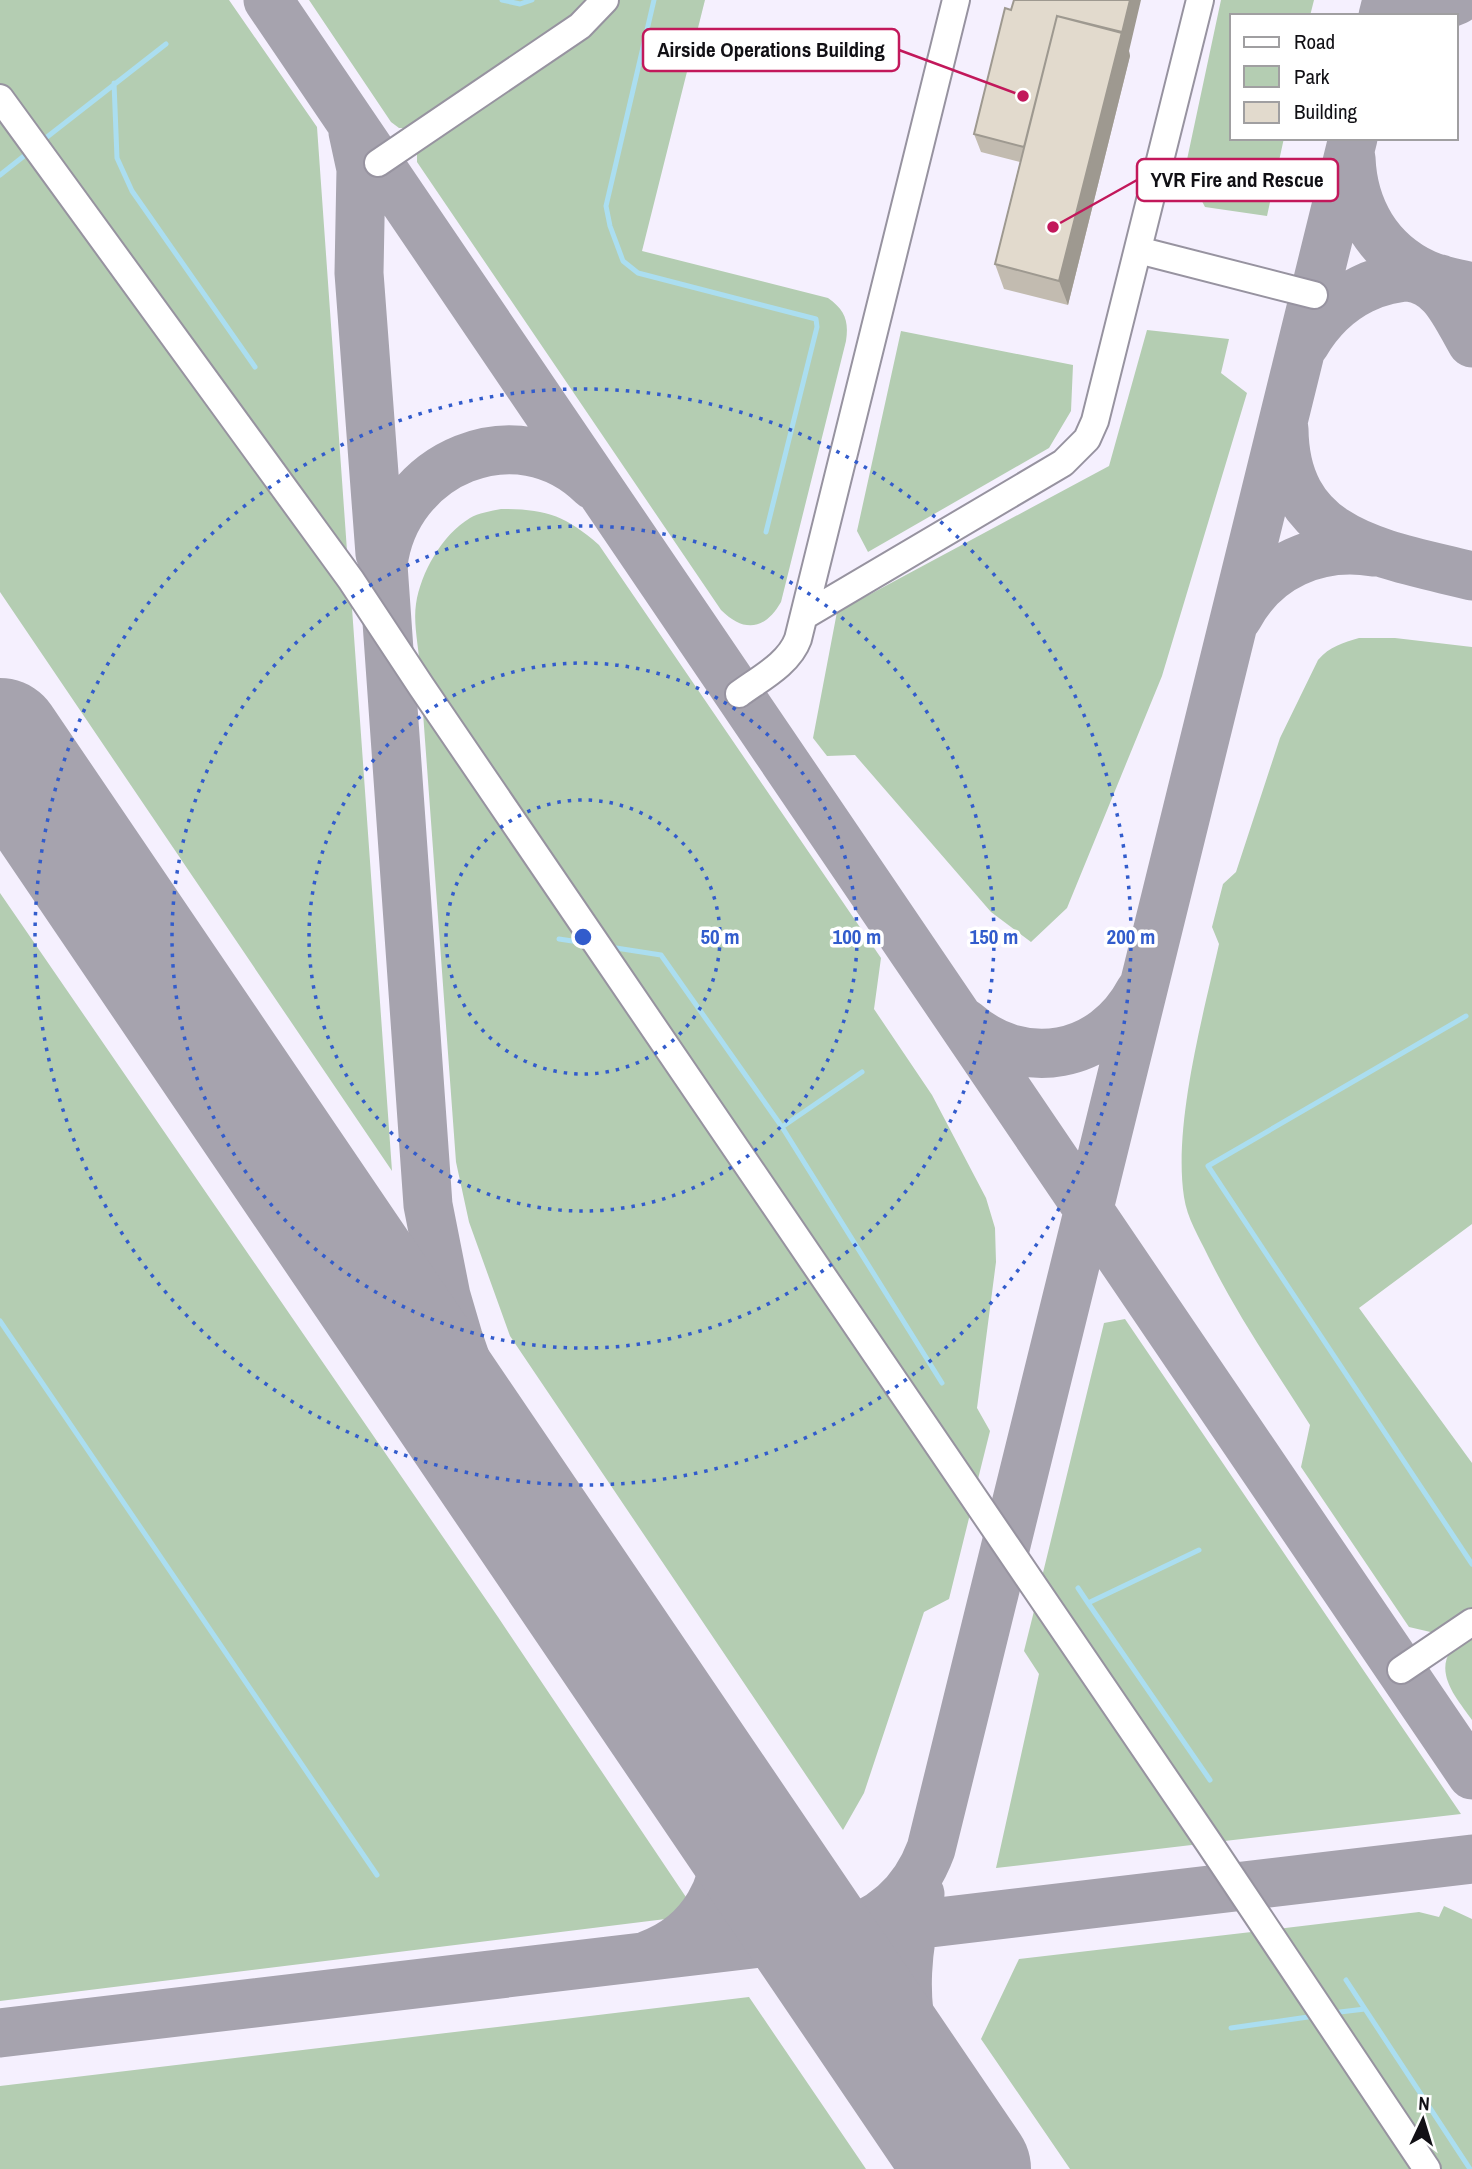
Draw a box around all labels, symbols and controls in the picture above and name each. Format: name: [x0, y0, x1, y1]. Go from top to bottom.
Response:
legend: [1230, 14, 1458, 140]
text: Road: [1294, 27, 1335, 56]
callout: Airside Operations Building: [643, 29, 899, 71]
text: Airside Operations Building: [657, 35, 885, 64]
text: Park: [1294, 62, 1330, 91]
text: Building: [1294, 97, 1358, 126]
callout: YVR Fire and Rescue: [1137, 159, 1338, 201]
text: YVR Fire and Rescue: [1150, 165, 1324, 194]
text: 50 m: [700, 922, 740, 951]
text: 100 m: [833, 922, 881, 951]
text: 150 m: [970, 922, 1018, 951]
text: 200 m: [1107, 922, 1155, 951]
centre of rings: [571, 925, 595, 949]
north arrow: [1388, 2085, 1458, 2155]
text: N: [1418, 2090, 1431, 2116]

